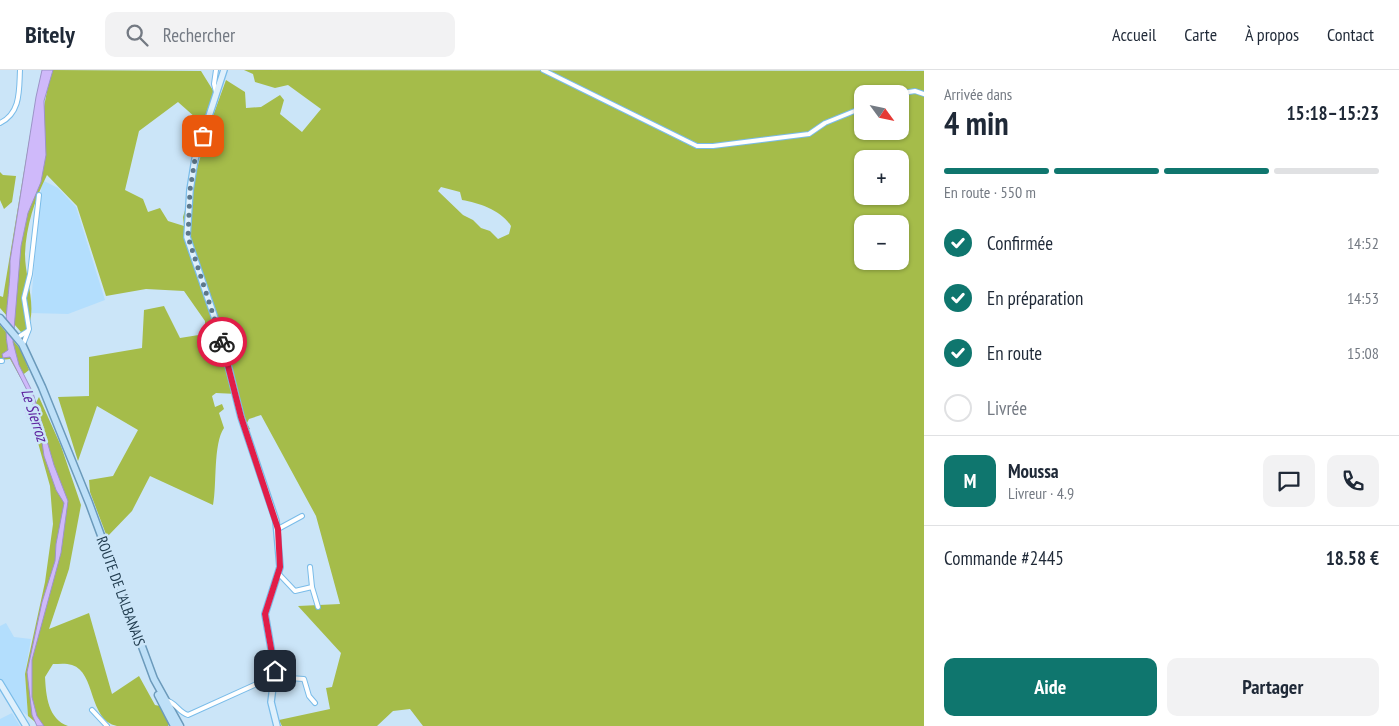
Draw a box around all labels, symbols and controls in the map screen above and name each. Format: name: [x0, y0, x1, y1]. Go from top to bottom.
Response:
search box: [105, 12, 455, 57]
text: Bitely: [25, 19, 75, 50]
icon: search: [123, 21, 151, 49]
text: Rechercher: [163, 23, 235, 47]
text: Accueil: [1112, 23, 1156, 46]
text: Carte: [1184, 23, 1217, 46]
text: À propos: [1245, 23, 1299, 46]
text: Contact: [1327, 23, 1374, 46]
text: Arrivée dans: [944, 84, 1012, 104]
north arrow: [854, 85, 909, 140]
map controls: [854, 85, 909, 270]
text: 15:18–15:23: [1286, 101, 1379, 125]
text: 4 min: [944, 102, 1009, 144]
pin: [182, 115, 224, 157]
icon: bag: [189, 122, 217, 150]
button: +: [854, 150, 909, 205]
text: En route · 550 m: [944, 182, 1036, 202]
button: −: [854, 215, 909, 270]
icon: check: [944, 229, 972, 257]
text: Confirmée: [987, 231, 1053, 255]
text: 14:52: [1347, 233, 1379, 253]
icon: check: [944, 284, 972, 312]
text: En préparation: [987, 286, 1083, 310]
text: 14:53: [1347, 288, 1379, 308]
courier: [197, 317, 247, 367]
icon: bike: [208, 328, 236, 356]
icon: check: [944, 339, 972, 367]
text: En route: [987, 341, 1042, 365]
text: 15:08: [1347, 343, 1379, 363]
water label: Le Sierroz: [17, 386, 54, 446]
text: Livrée: [987, 396, 1027, 420]
button: chat: [1263, 455, 1315, 507]
button: phone: [1327, 455, 1379, 507]
text: Moussa: [1008, 459, 1059, 483]
text: M: [964, 469, 976, 493]
text: Livreur · 4.9: [1008, 483, 1074, 503]
street label: ROUTE DE L'ALBANAIS: [92, 534, 150, 648]
text: Commande #2445: [944, 546, 1064, 570]
text: 18.58 €: [1326, 546, 1379, 570]
pin: [254, 650, 296, 692]
icon: home: [261, 657, 289, 685]
button: Aide: [944, 658, 1157, 716]
button: Partager: [1167, 658, 1379, 716]

